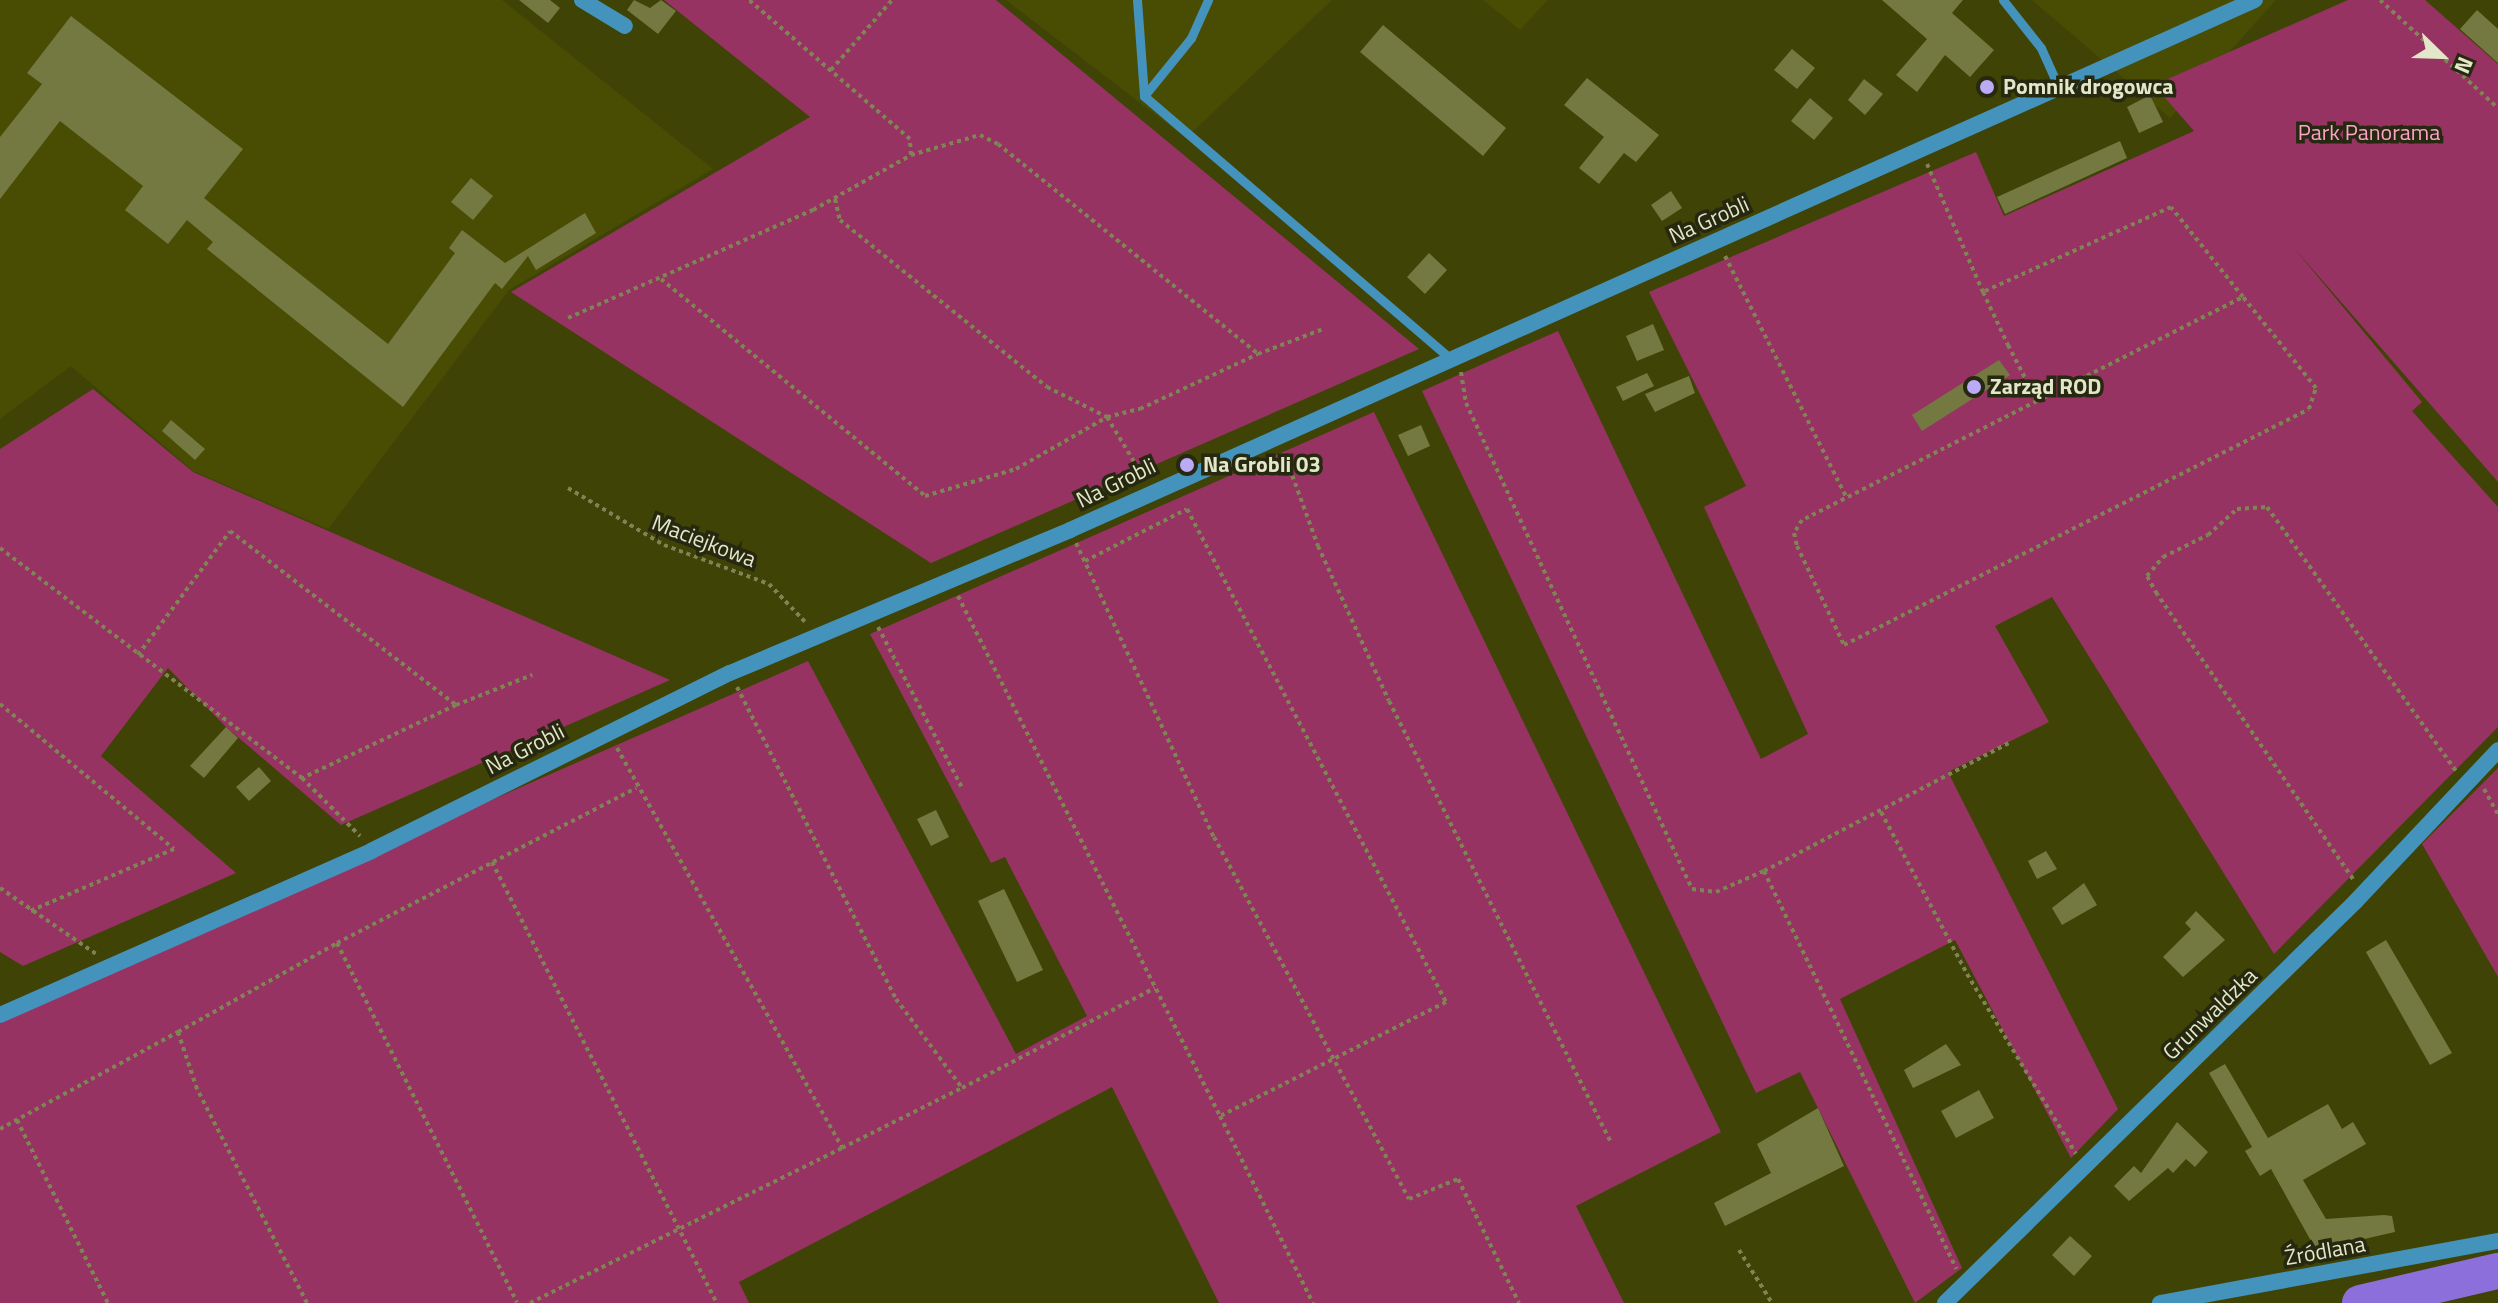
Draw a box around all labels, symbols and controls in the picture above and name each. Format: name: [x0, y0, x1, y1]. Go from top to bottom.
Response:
north arrow: [2402, 16, 2482, 96]
text: N: [2445, 52, 2483, 79]
place label: Pomnik drogowca: [2003, 74, 2174, 100]
marker: Pomnik drogowca: [1978, 78, 1996, 96]
park label: Park Panorama: [2298, 120, 2440, 146]
street label: Na Grobli: [1665, 191, 1753, 249]
place label: Zarząd ROD: [1990, 374, 2101, 400]
marker: Zarząd ROD: [1965, 378, 1983, 396]
place label: Na Grobli 03: [1203, 452, 1321, 478]
street label: Na Grobli: [1072, 453, 1160, 513]
marker: Na Grobli 03: [1178, 456, 1196, 474]
street label: Maciejkowa: [648, 509, 760, 573]
street label: Na Grobli: [481, 718, 569, 780]
street label: Grunwaldzka: [2158, 963, 2262, 1065]
street label: Źródlana: [2283, 1231, 2367, 1271]

